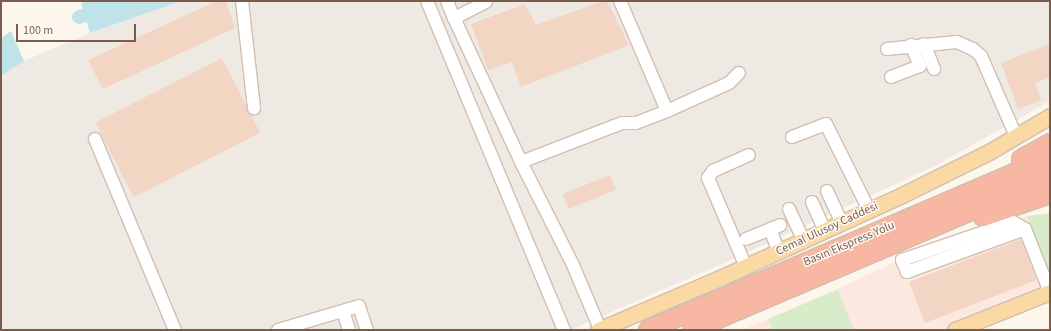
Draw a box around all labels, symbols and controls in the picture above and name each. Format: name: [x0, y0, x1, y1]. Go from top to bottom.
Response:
scale bar: [18, 16, 138, 42]
text: 100 m: [23, 22, 53, 39]
street label: Cemal Ulusoy Caddesi: [774, 199, 880, 259]
street label: Basın Ekspress Yolu: [801, 218, 897, 270]

